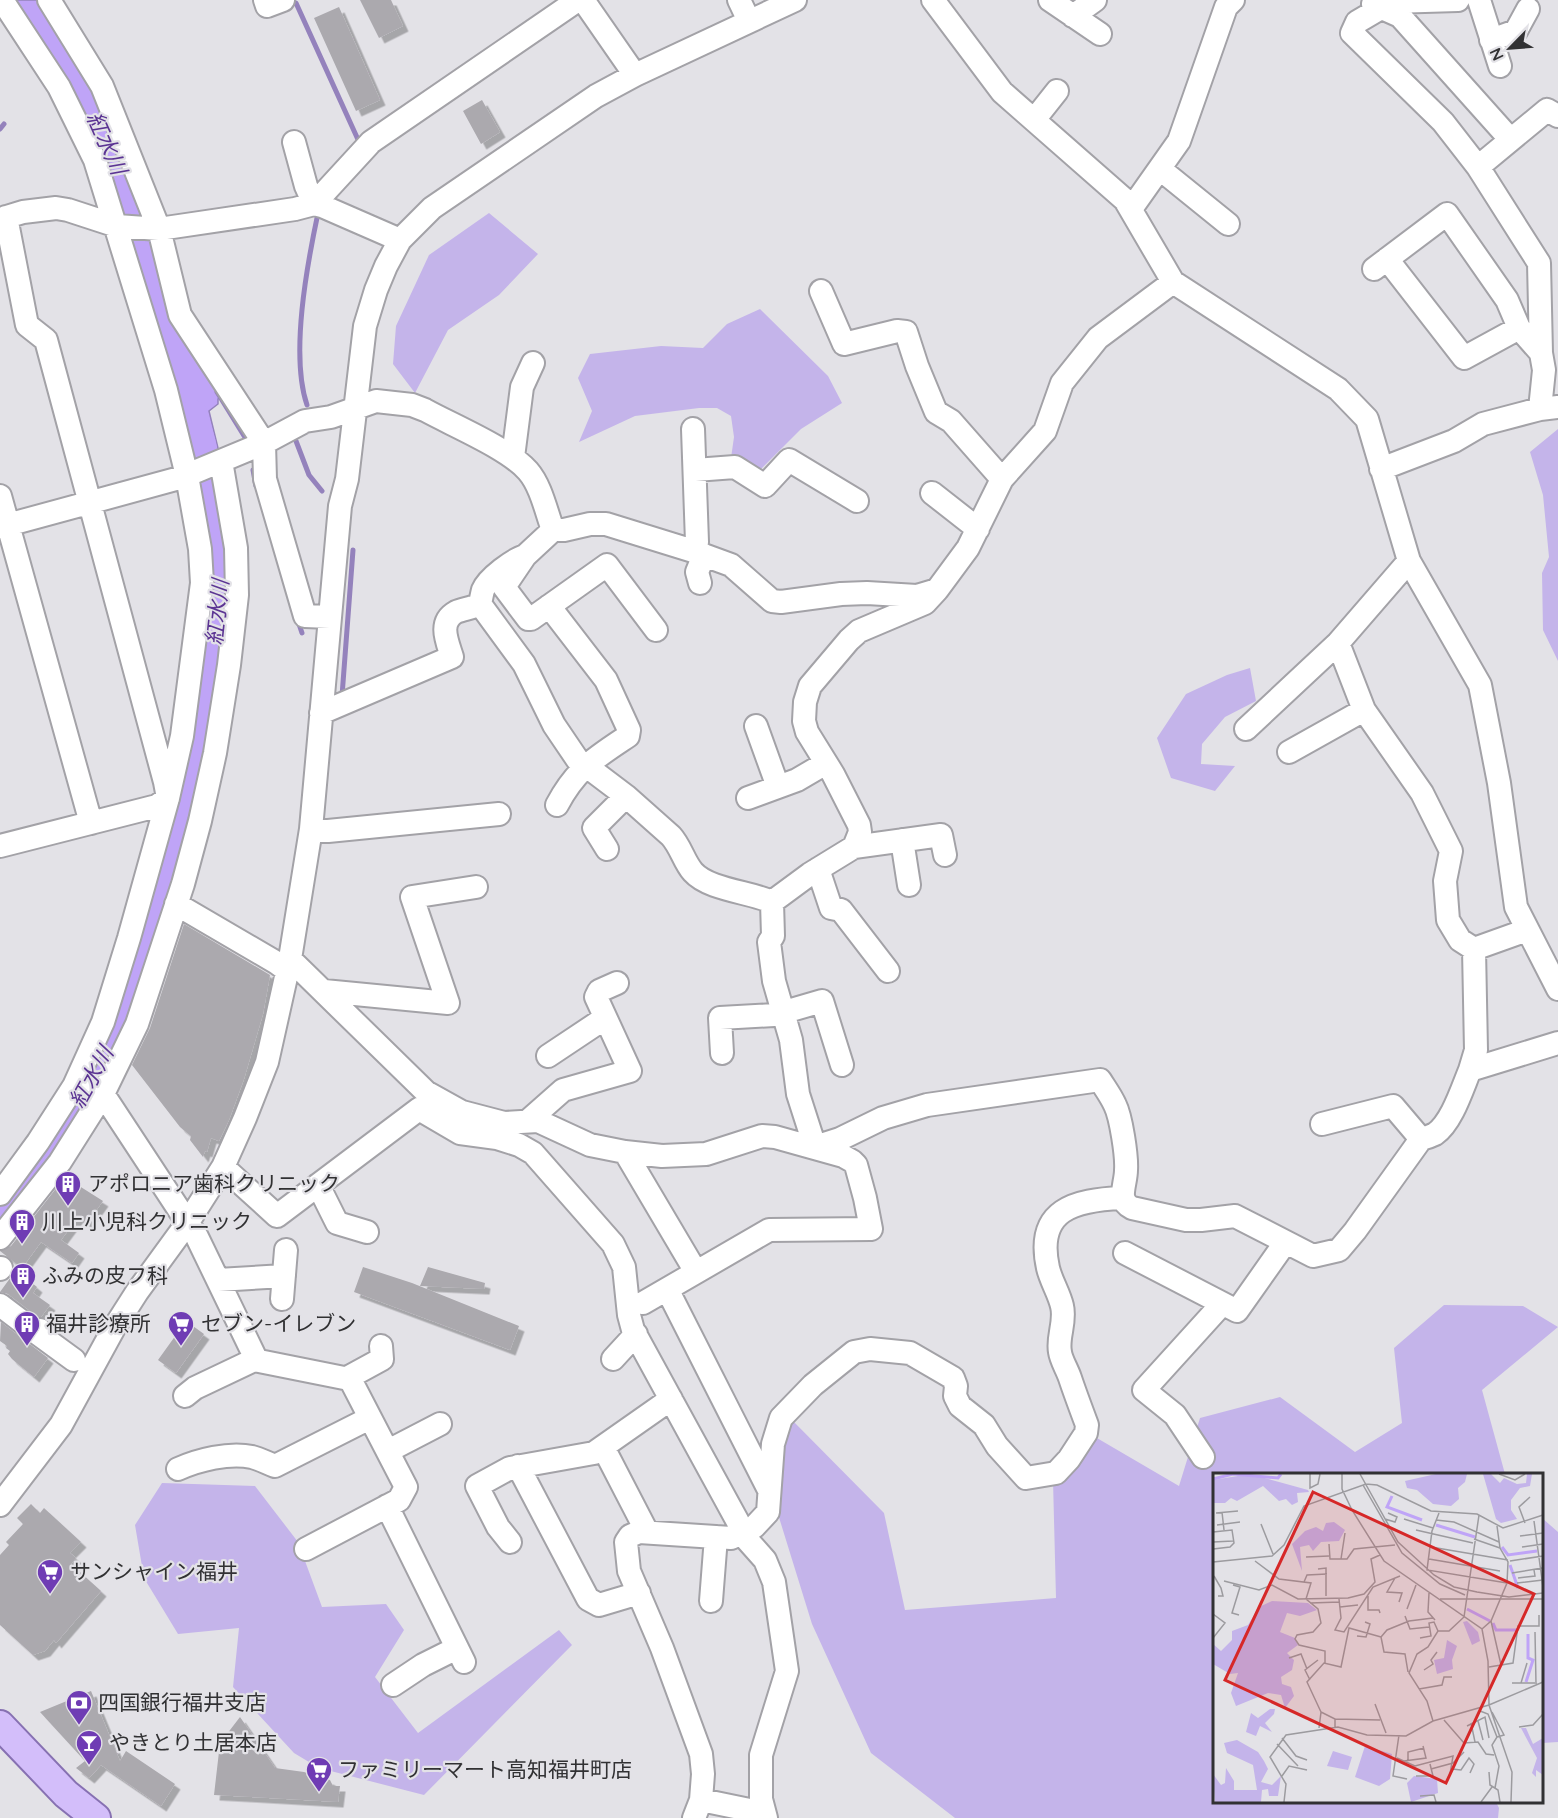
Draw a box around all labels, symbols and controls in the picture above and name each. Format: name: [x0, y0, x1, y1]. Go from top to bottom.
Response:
north arrow: [1480, 18, 1540, 78]
text: N: [1485, 45, 1508, 64]
water label: 紅水川: [81, 107, 134, 181]
water label: 紅水川: [200, 576, 235, 646]
water label: 紅水川: [63, 1040, 120, 1113]
building icon: アポロニア歯科クリニック: [53, 1169, 83, 1207]
place label: アポロニア歯科クリニック: [88, 1170, 340, 1196]
building icon: 川上小児科クリニック: [7, 1207, 37, 1245]
place label: 川上小児科クリニック: [42, 1208, 252, 1234]
building icon: ふみの皮フ科: [8, 1261, 38, 1299]
place label: ふみの皮フ科: [42, 1262, 168, 1288]
building icon: 福井診療所: [12, 1309, 42, 1347]
supermarket icon: セブン-イレブン: [166, 1309, 196, 1347]
place label: 福井診療所: [46, 1310, 151, 1336]
place label: セブン-イレブン: [201, 1310, 356, 1336]
inset map: [1213, 1473, 1543, 1803]
supermarket icon: サンシャイン福井: [35, 1557, 65, 1595]
place label: サンシャイン福井: [70, 1558, 238, 1584]
bank icon: 四国銀行福井支店: [64, 1688, 94, 1726]
place label: 四国銀行福井支店: [98, 1689, 266, 1715]
bar icon: やきとり土居本店: [74, 1728, 104, 1766]
place label: やきとり土居本店: [109, 1729, 277, 1755]
supermarket icon: ファミリーマート高知福井町店: [304, 1755, 334, 1793]
place label: ファミリーマート高知福井町店: [338, 1756, 632, 1782]

